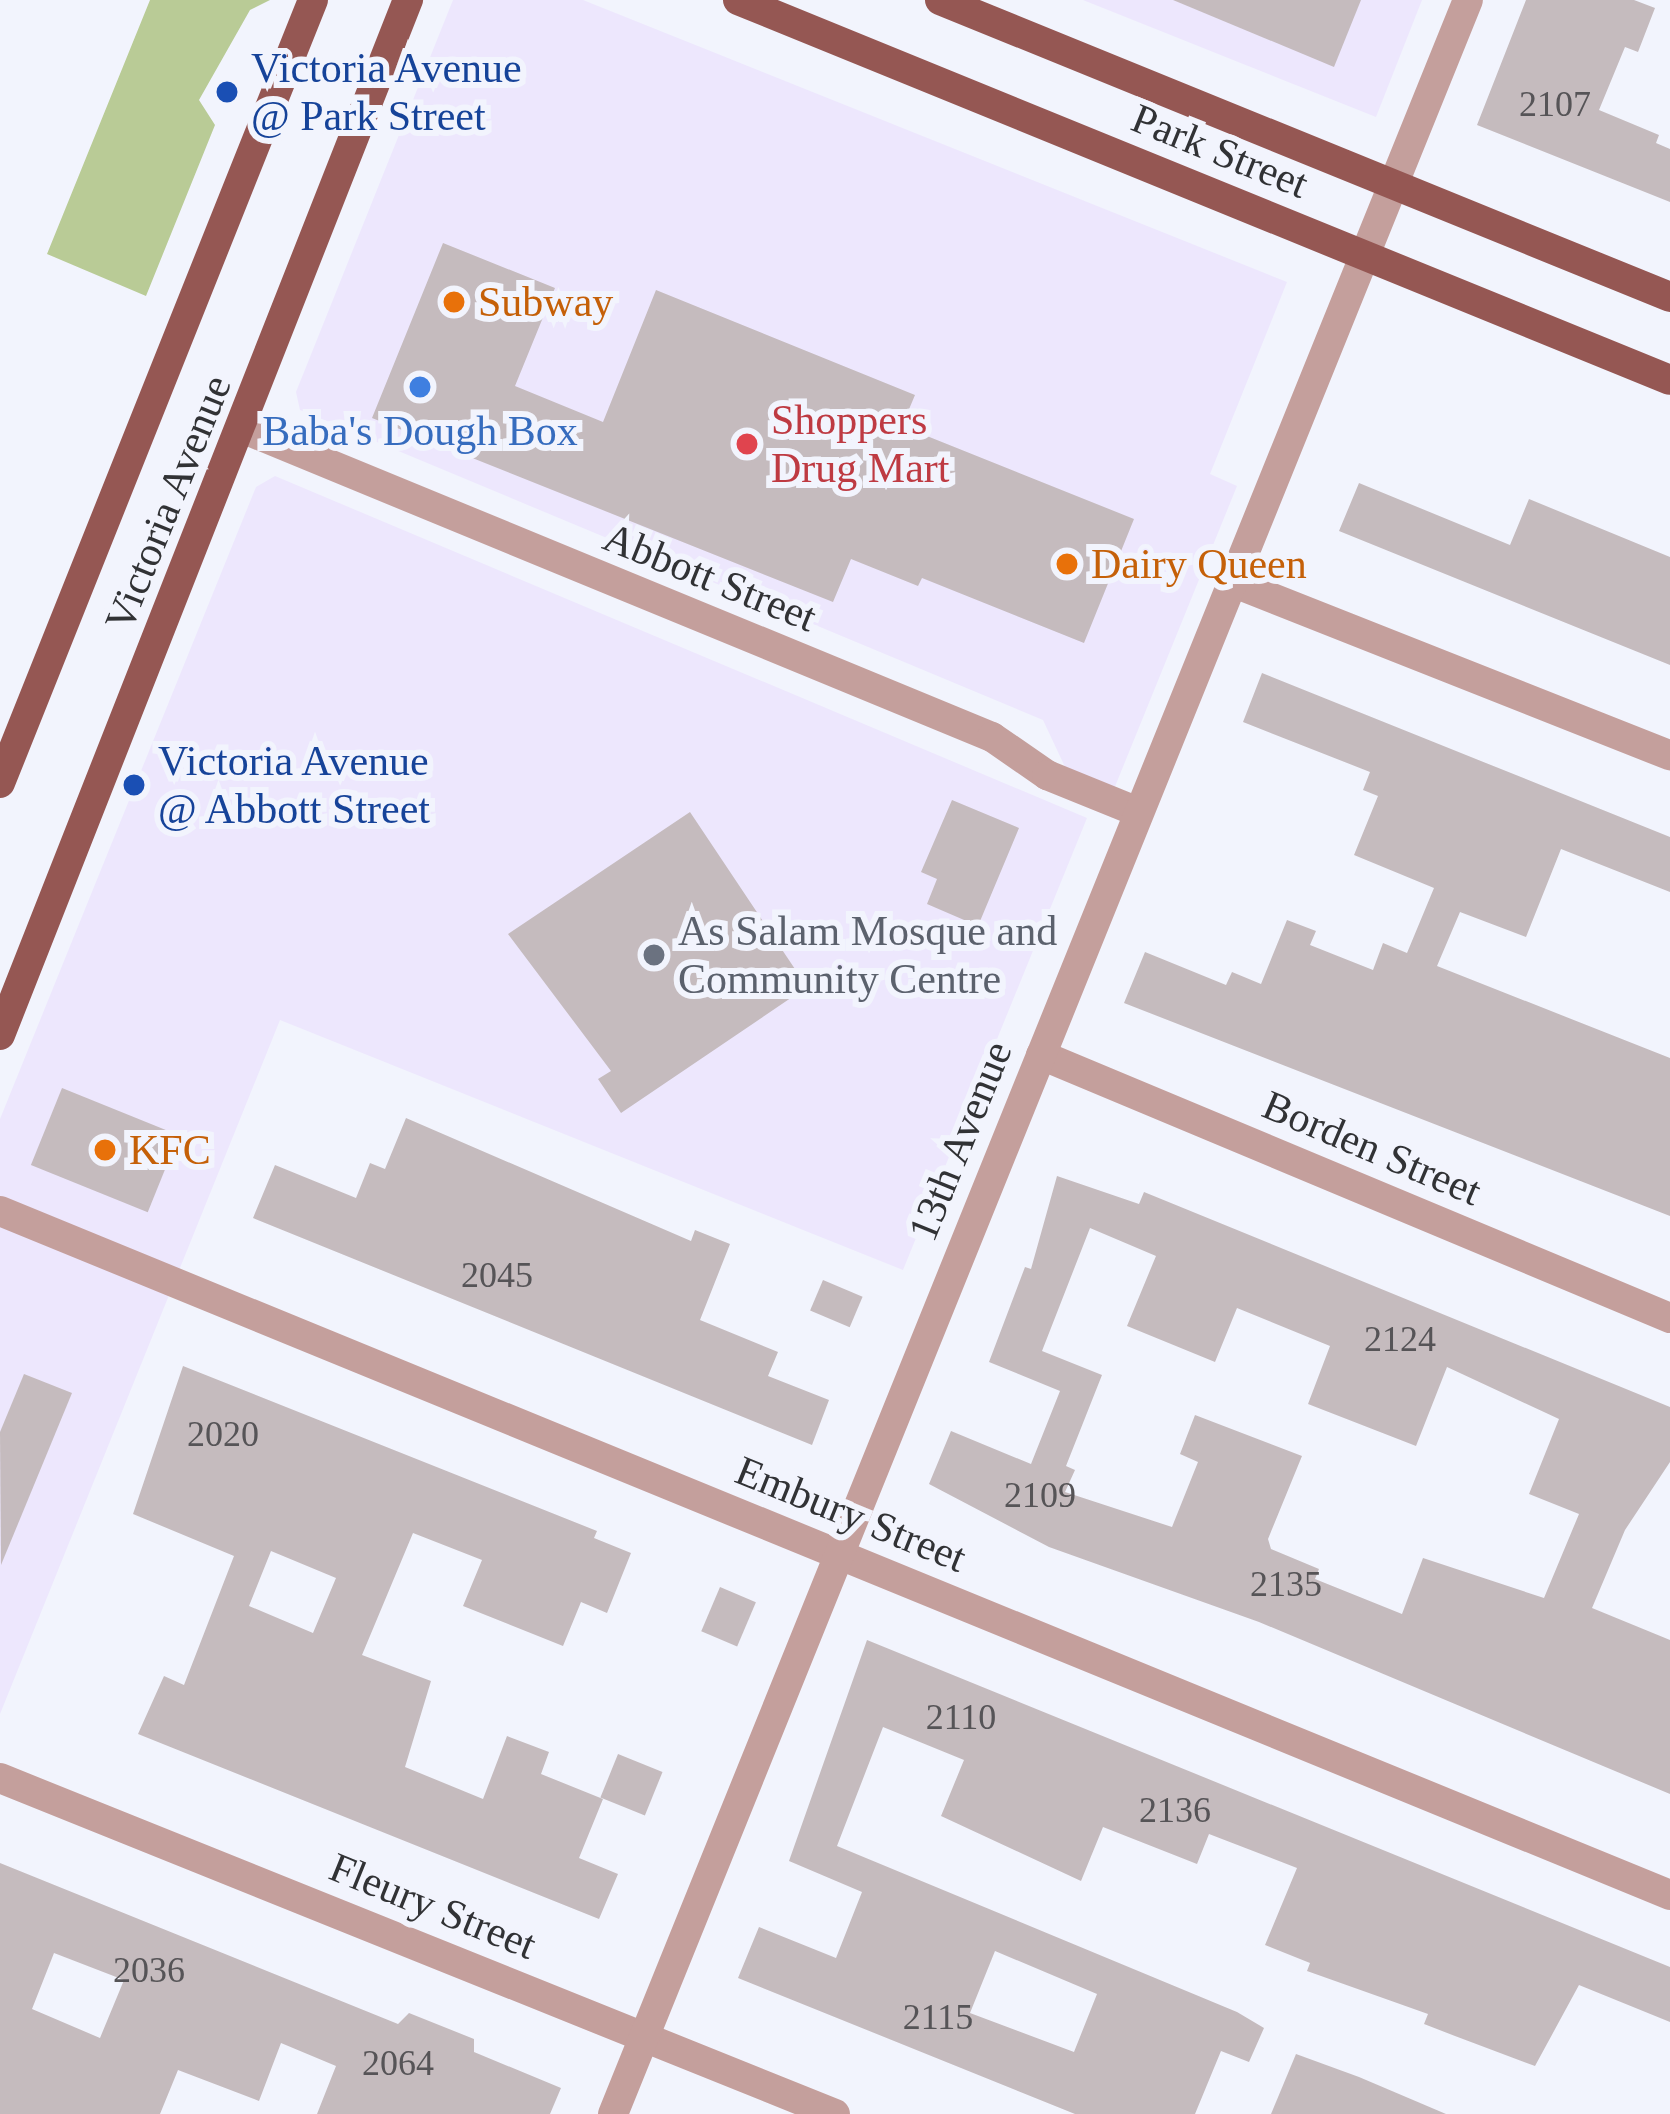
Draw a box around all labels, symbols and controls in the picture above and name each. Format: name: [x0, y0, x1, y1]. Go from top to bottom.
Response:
place label: Victoria Avenue @ Park Street: [251, 43, 524, 142]
marker: Victoria Avenue @ Park Street: [214, 79, 240, 105]
house number: 2107: [1519, 83, 1591, 127]
street label: Park Street: [1125, 93, 1315, 209]
place label: Subway: [478, 277, 613, 327]
marker: Subway: [441, 289, 467, 315]
street label: Victoria Avenue: [93, 367, 243, 639]
marker: Baba's Dough Box: [407, 374, 433, 400]
place label: Shoppers Drug Mart: [771, 395, 949, 494]
place label: Baba's Dough Box: [262, 406, 578, 456]
marker: Shoppers Drug Mart: [734, 431, 760, 457]
street label: Abbott Street: [596, 511, 824, 643]
place label: Dairy Queen: [1091, 539, 1307, 589]
marker: Dairy Queen: [1054, 551, 1080, 577]
place label: Victoria Avenue @ Abbott Street: [158, 736, 432, 834]
marker: Victoria Avenue @ Abbott Street: [121, 772, 147, 798]
place label: As Salam Mosque and Community Centre: [678, 906, 1057, 1004]
marker: As Salam Mosque and Community Centre: [641, 942, 667, 968]
street label: 13th Avenue: [897, 1033, 1023, 1249]
street label: Borden Street: [1255, 1079, 1489, 1217]
place label: KFC: [129, 1125, 211, 1175]
marker: KFC: [92, 1137, 118, 1163]
house number: 2045: [461, 1254, 533, 1298]
house number: 2124: [1364, 1318, 1436, 1362]
house number: 2020: [187, 1413, 259, 1457]
street label: Embury Street: [729, 1445, 973, 1583]
house number: 2109: [1004, 1474, 1076, 1518]
house number: 2135: [1250, 1563, 1322, 1607]
house number: 2110: [926, 1696, 996, 1740]
house number: 2136: [1139, 1789, 1211, 1833]
street label: Fleury Street: [322, 1842, 544, 1970]
house number: 2036: [113, 1949, 185, 1993]
house number: 2115: [903, 1996, 973, 2040]
house number: 2064: [362, 2042, 434, 2086]

